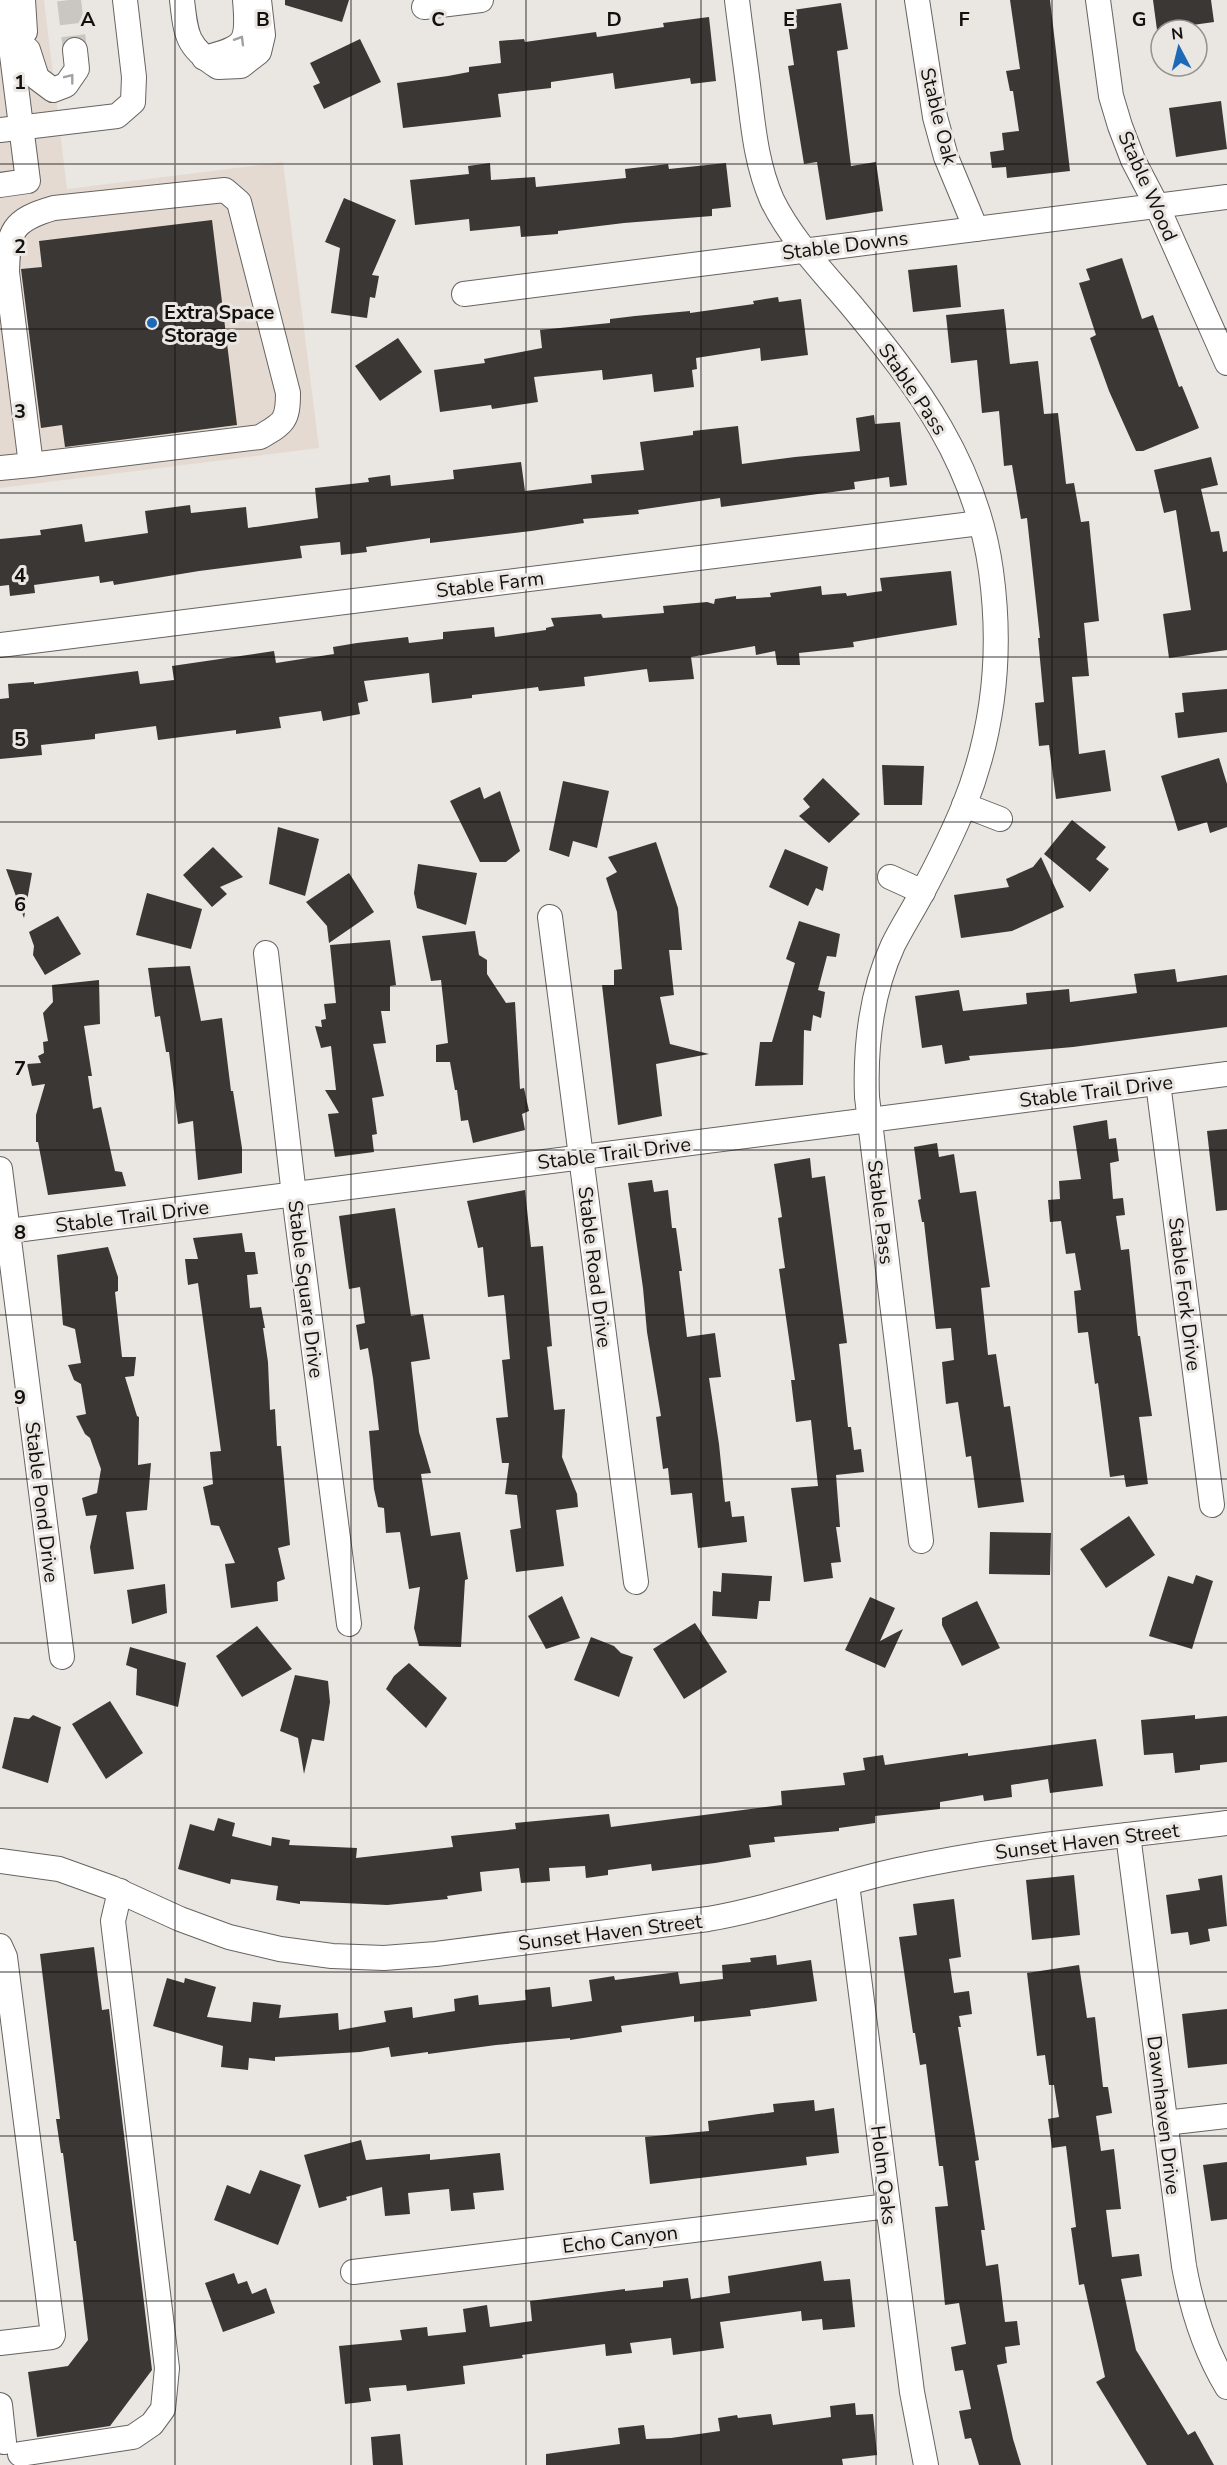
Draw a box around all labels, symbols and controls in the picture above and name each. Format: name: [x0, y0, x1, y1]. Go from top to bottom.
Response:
text: A: [81, 6, 96, 33]
text: B: [256, 6, 270, 33]
text: C: [431, 6, 445, 33]
text: D: [606, 6, 622, 33]
text: E: [783, 6, 795, 33]
text: F: [958, 6, 970, 33]
text: G: [1132, 6, 1146, 33]
north arrow: [1149, 18, 1209, 78]
text: N: [1170, 22, 1185, 46]
one-way arrow: [233, 36, 244, 47]
street label: Stable Oak: [913, 65, 964, 168]
text: 1: [14, 69, 26, 96]
one-way arrow: [63, 74, 74, 85]
street label: Stable Wood: [1111, 127, 1184, 246]
street label: Stable Downs: [781, 224, 910, 267]
text: 2: [14, 233, 26, 260]
place label: Extra Space Storage: [164, 299, 274, 349]
marker: Extra Space Storage: [145, 316, 159, 330]
street label: Stable Pass: [872, 338, 953, 440]
text: 3: [14, 398, 26, 425]
text: 4: [14, 562, 26, 589]
street label: Stable Farm: [435, 564, 546, 605]
text: 5: [14, 726, 26, 753]
text: 6: [14, 891, 26, 918]
text: 7: [14, 1055, 26, 1082]
street label: Stable Trail Drive: [1018, 1069, 1174, 1114]
street label: Stable Trail Drive: [536, 1131, 692, 1176]
street label: Stable Pass: [861, 1158, 900, 1266]
street label: Stable Road Drive: [571, 1185, 618, 1349]
street label: Stable Trail Drive: [54, 1194, 210, 1239]
street label: Stable Square Drive: [281, 1199, 330, 1380]
street label: Stable Fork Drive: [1162, 1216, 1207, 1372]
text: 8: [14, 1219, 26, 1246]
text: 9: [14, 1384, 26, 1411]
street label: Stable Pond Drive: [18, 1420, 65, 1584]
street label: Sunset Haven Street: [994, 1817, 1181, 1866]
street label: Sunset Haven Street: [517, 1908, 704, 1957]
street label: Dawnhaven Drive: [1140, 2034, 1187, 2196]
street label: Holm Oaks: [864, 2124, 903, 2226]
street label: Echo Canyon: [561, 2219, 679, 2260]

